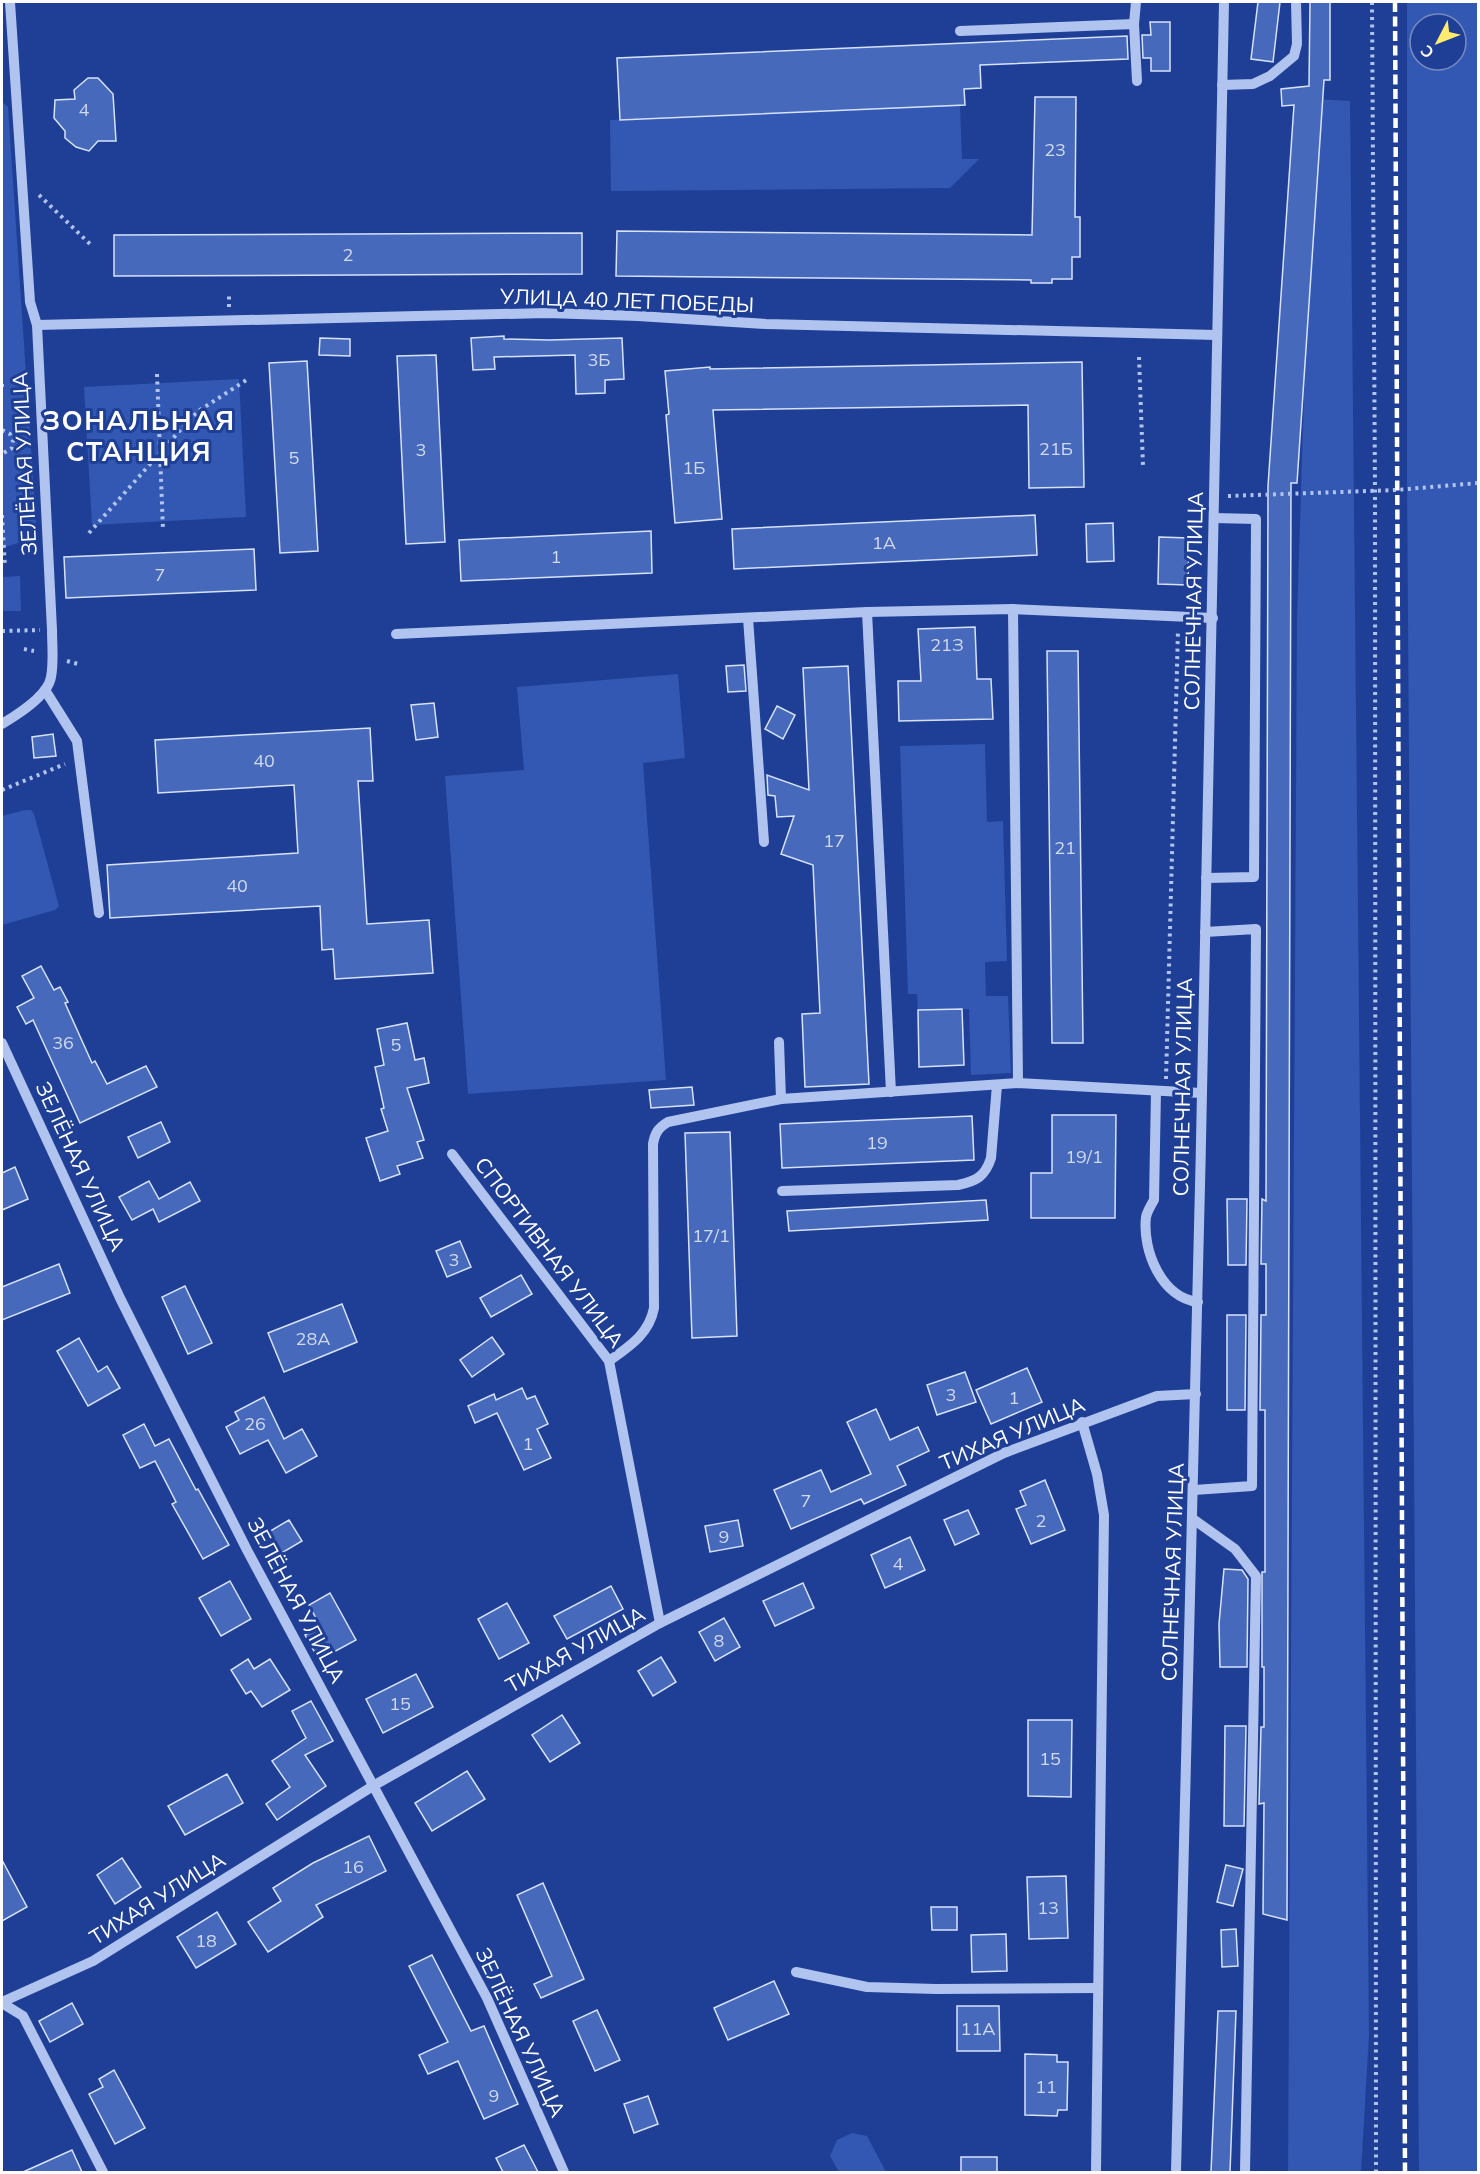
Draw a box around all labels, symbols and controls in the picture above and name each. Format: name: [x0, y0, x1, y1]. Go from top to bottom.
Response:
north arrow: [1408, 12, 1468, 72]
text: С: [1416, 41, 1438, 63]
house number: 4: [79, 98, 90, 121]
house number: 23: [1044, 138, 1066, 161]
house number: 2: [343, 243, 353, 266]
street label: УЛИЦА 40 ЛЕТ ПОБЕДЫ: [498, 283, 755, 317]
house number: 3Б: [588, 348, 611, 371]
street label: ЗЕЛЁНАЯ УЛИЦА: [6, 371, 42, 556]
district label: ЗОНАЛЬНАЯ СТАНЦИЯ: [43, 403, 235, 468]
house number: 21Б: [1039, 437, 1073, 460]
house number: 3: [416, 438, 426, 461]
house number: 5: [289, 446, 300, 469]
house number: 1Б: [683, 456, 706, 479]
street label: СОЛНЕЧНАЯ УЛИЦА: [1178, 491, 1208, 711]
house number: 1А: [872, 531, 896, 554]
house number: 1: [551, 545, 561, 568]
house number: 7: [155, 563, 165, 586]
house number: 21З: [930, 633, 964, 656]
house number: 40: [253, 749, 275, 772]
house number: 17: [823, 829, 845, 852]
house number: 21: [1054, 836, 1076, 859]
house number: 40: [226, 874, 248, 897]
street label: СОЛНЕЧНАЯ УЛИЦА: [1167, 977, 1197, 1197]
house number: 36: [52, 1031, 74, 1054]
house number: 5: [391, 1033, 402, 1056]
street label: ЗЕЛЁНАЯ УЛИЦА: [30, 1077, 132, 1255]
house number: 19: [866, 1131, 888, 1154]
house number: 19/1: [1065, 1145, 1103, 1168]
street label: СПОРТИВНАЯ УЛИЦА: [470, 1152, 631, 1353]
house number: 17/1: [692, 1224, 730, 1247]
house number: 3: [449, 1248, 459, 1271]
house number: 28А: [296, 1327, 330, 1350]
house number: 3: [946, 1383, 956, 1406]
house number: 1: [1009, 1386, 1019, 1409]
street label: ТИХАЯ УЛИЦА: [936, 1391, 1089, 1475]
house number: 26: [244, 1412, 266, 1435]
house number: 1: [523, 1432, 533, 1455]
street label: СОЛНЕЧНАЯ УЛИЦА: [1155, 1462, 1189, 1682]
house number: 7: [801, 1489, 811, 1512]
house number: 2: [1036, 1509, 1046, 1532]
street label: ЗЕЛЁНАЯ УЛИЦА: [242, 1513, 352, 1688]
house number: 9: [719, 1525, 729, 1548]
house number: 4: [893, 1552, 904, 1575]
street label: ТИХАЯ УЛИЦА: [501, 1600, 650, 1698]
house number: 8: [714, 1629, 724, 1652]
house number: 15: [389, 1692, 411, 1715]
house number: 15: [1039, 1747, 1061, 1770]
street label: ТИХАЯ УЛИЦА: [84, 1846, 230, 1950]
house number: 16: [342, 1855, 364, 1878]
house number: 13: [1037, 1896, 1059, 1919]
house number: 18: [195, 1929, 217, 1952]
street label: ЗЕЛЁНАЯ УЛИЦА: [470, 1943, 572, 2121]
house number: 11А: [961, 2017, 995, 2040]
house number: 11: [1035, 2075, 1057, 2098]
house number: 9: [489, 2084, 499, 2107]

